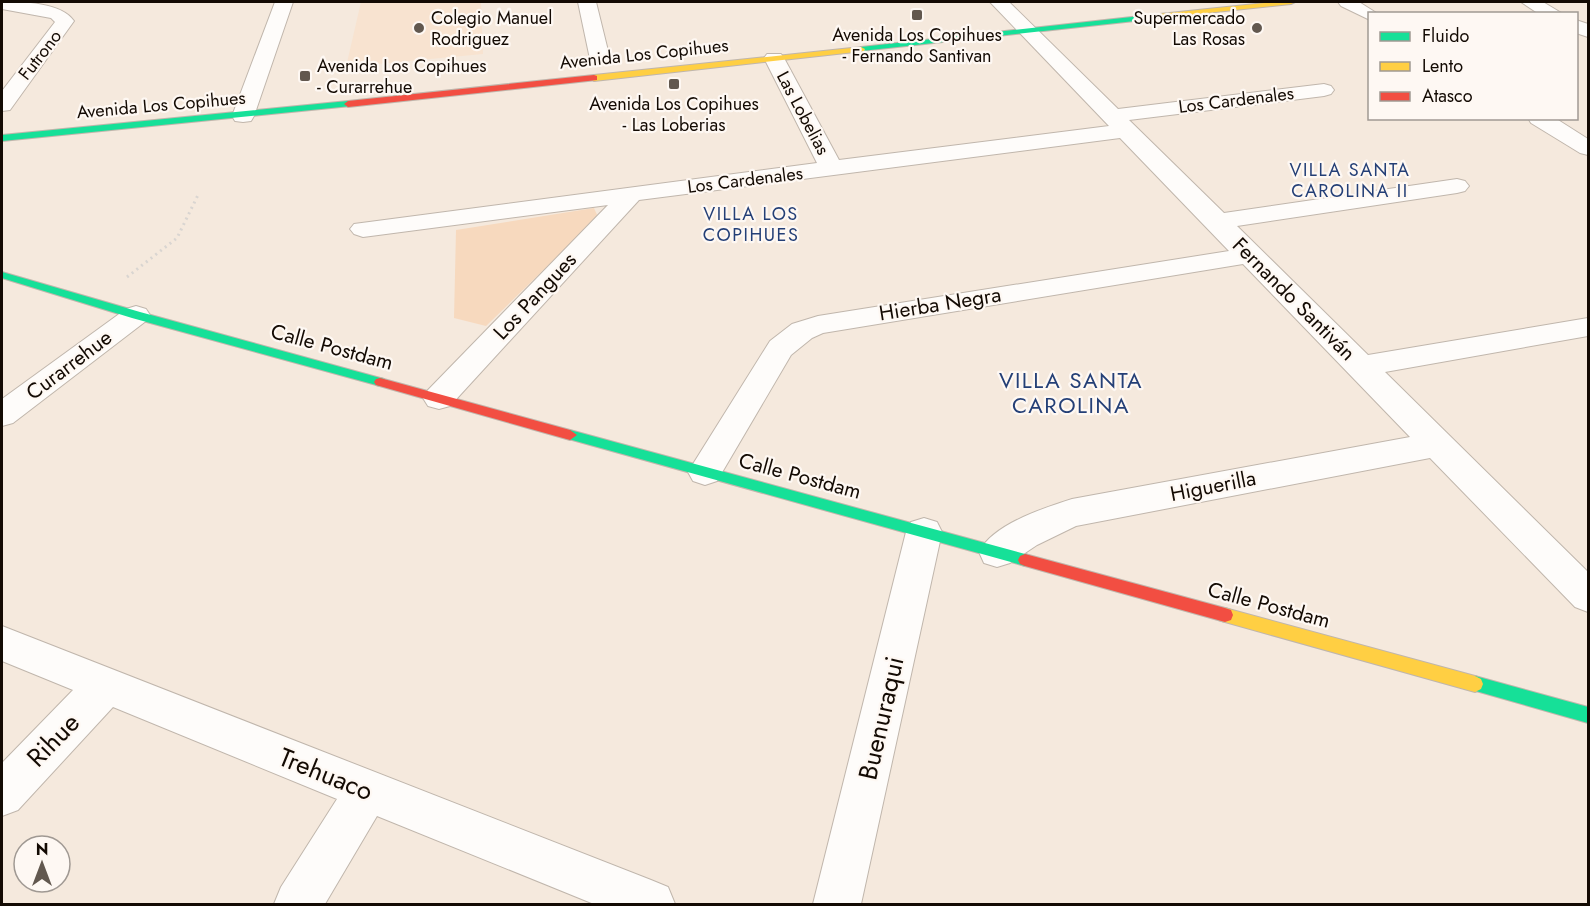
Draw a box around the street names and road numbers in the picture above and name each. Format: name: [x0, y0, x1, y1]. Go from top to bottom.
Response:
street label: Futrono: [12, 24, 68, 86]
street label: Avenida Los Copihues: [558, 32, 730, 76]
street label: Las Lobelias: [770, 66, 836, 160]
street label: Los Cardenales: [1177, 80, 1295, 120]
street label: Avenida Los Copihues: [75, 85, 247, 125]
street label: Los Cardenales: [686, 160, 804, 200]
street label: Fernando Santiván: [1226, 231, 1362, 367]
street label: Los Pangues: [487, 246, 583, 346]
street label: Hierba Negra: [877, 280, 1003, 328]
street label: Calle Postdam: [267, 316, 397, 378]
street label: Curarrehue: [20, 323, 118, 407]
street label: Calle Postdam: [735, 445, 865, 507]
street label: Higuerilla: [1168, 463, 1258, 509]
street label: Calle Postdam: [1204, 574, 1334, 636]
street label: Buenuraqui: [848, 653, 914, 783]
street label: Rihue: [18, 704, 88, 776]
street label: Trehuaco: [273, 738, 379, 810]

